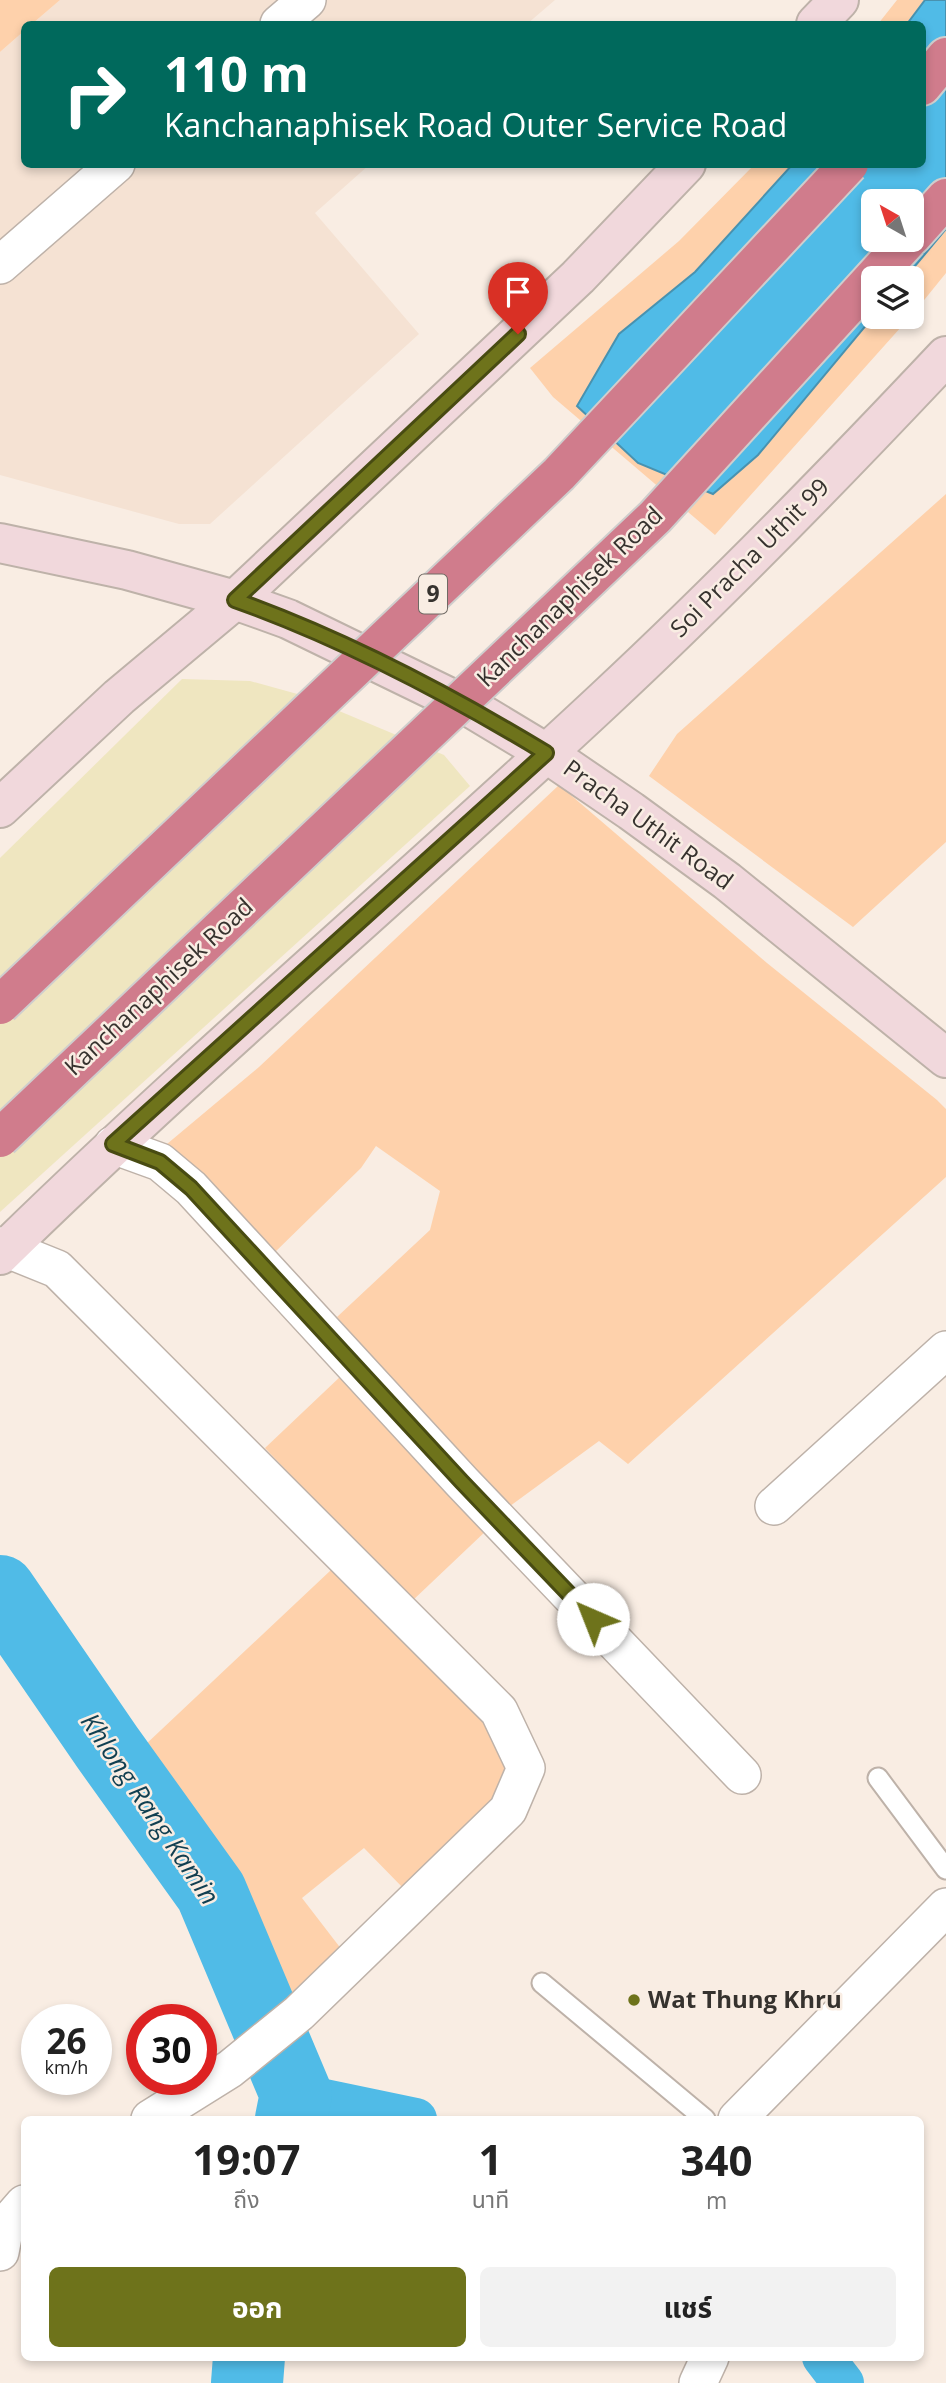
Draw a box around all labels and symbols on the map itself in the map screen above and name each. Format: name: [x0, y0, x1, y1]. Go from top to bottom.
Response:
north arrow: [861, 189, 924, 252]
pin: [488, 262, 548, 334]
street label: Soi Pracha Uthit 99: [662, 470, 836, 644]
street label: Kanchanaphisek Road: [469, 498, 669, 694]
road number: 9: [419, 574, 447, 614]
street label: Pracha Uthit Road: [557, 751, 740, 897]
street label: Kanchanaphisek Road: [56, 890, 259, 1082]
position arrow: [556, 1582, 630, 1656]
water label: Khlong Rang Kamin: [73, 1705, 228, 1911]
place label: Wat Thung Khru: [648, 1982, 842, 2015]
marker: Wat Thung Khru: [626, 1992, 642, 2008]
speed limit sign: 30: [126, 2004, 217, 2095]

